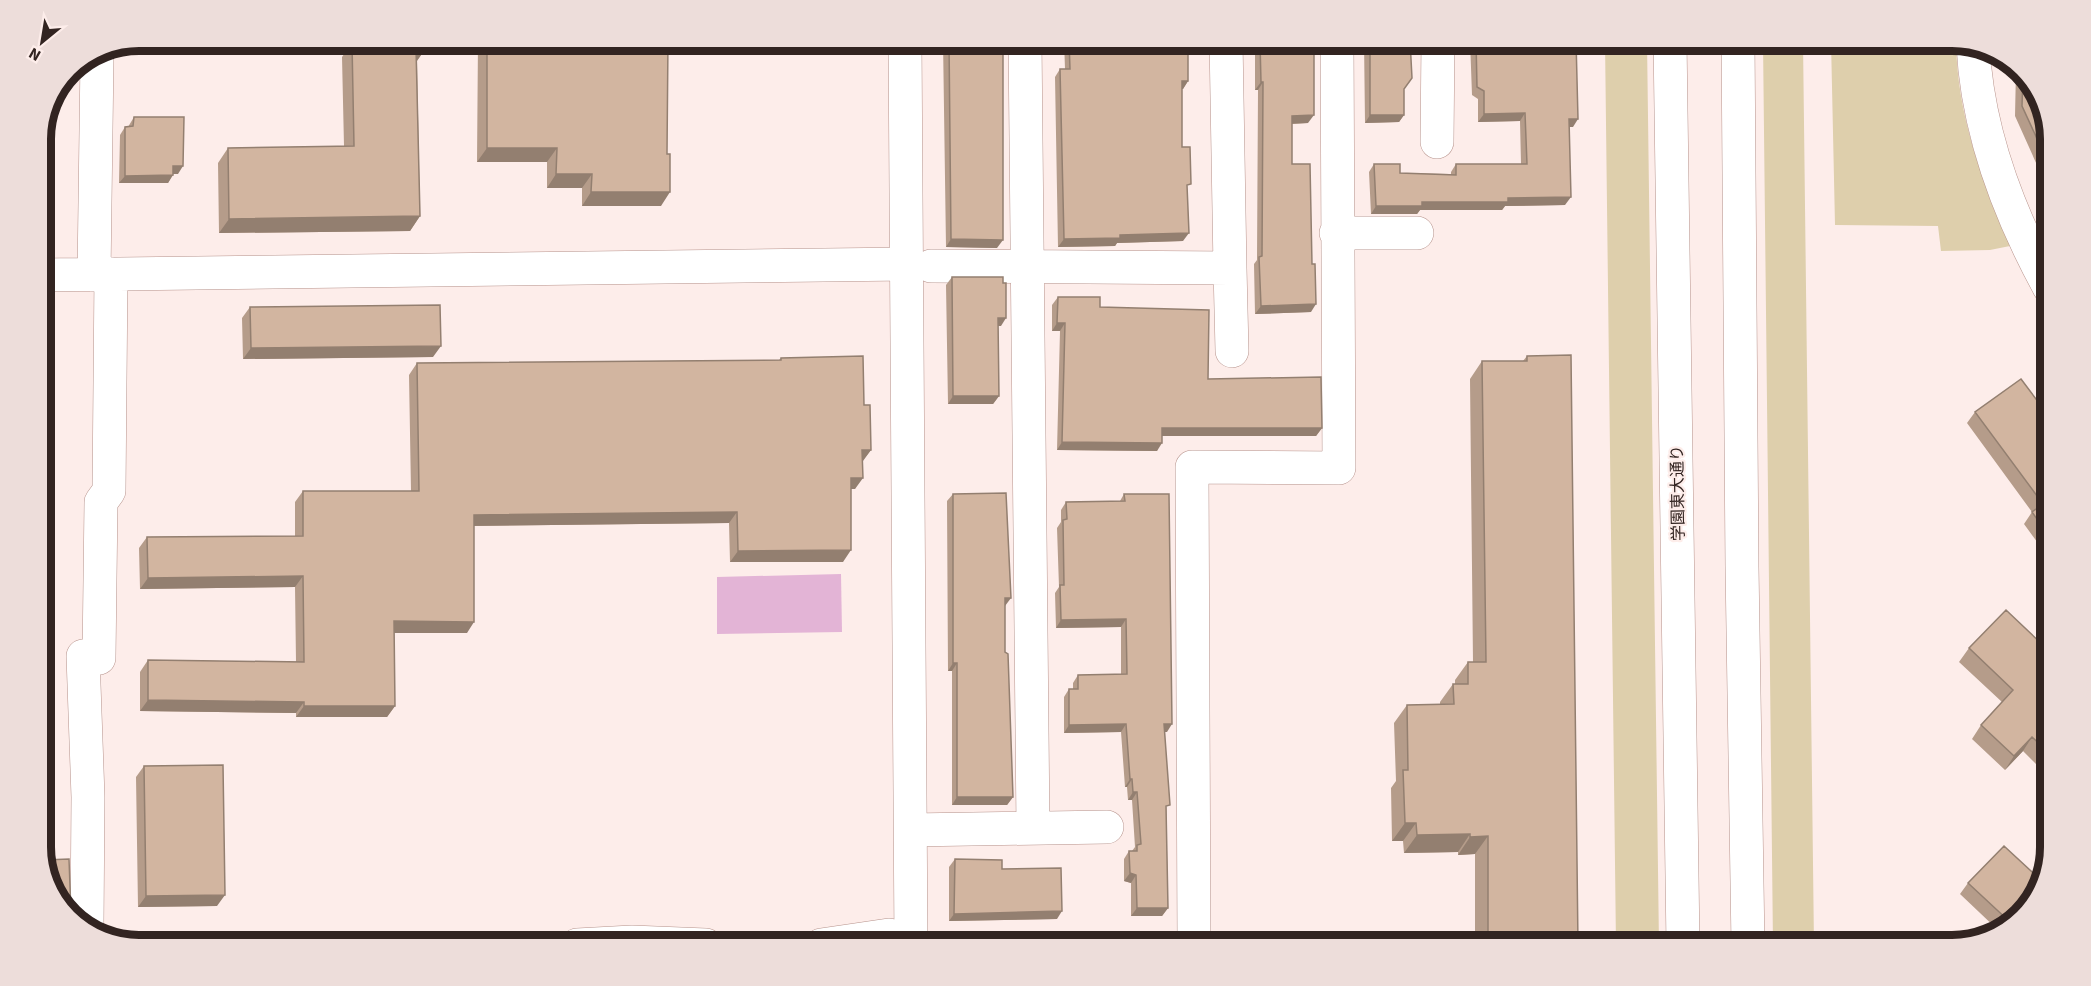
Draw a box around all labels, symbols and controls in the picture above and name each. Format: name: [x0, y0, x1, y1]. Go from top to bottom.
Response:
north arrow: [12, 12, 72, 72]
text: N: [25, 42, 45, 66]
street label: 学園東大通り: [1666, 445, 1690, 541]

